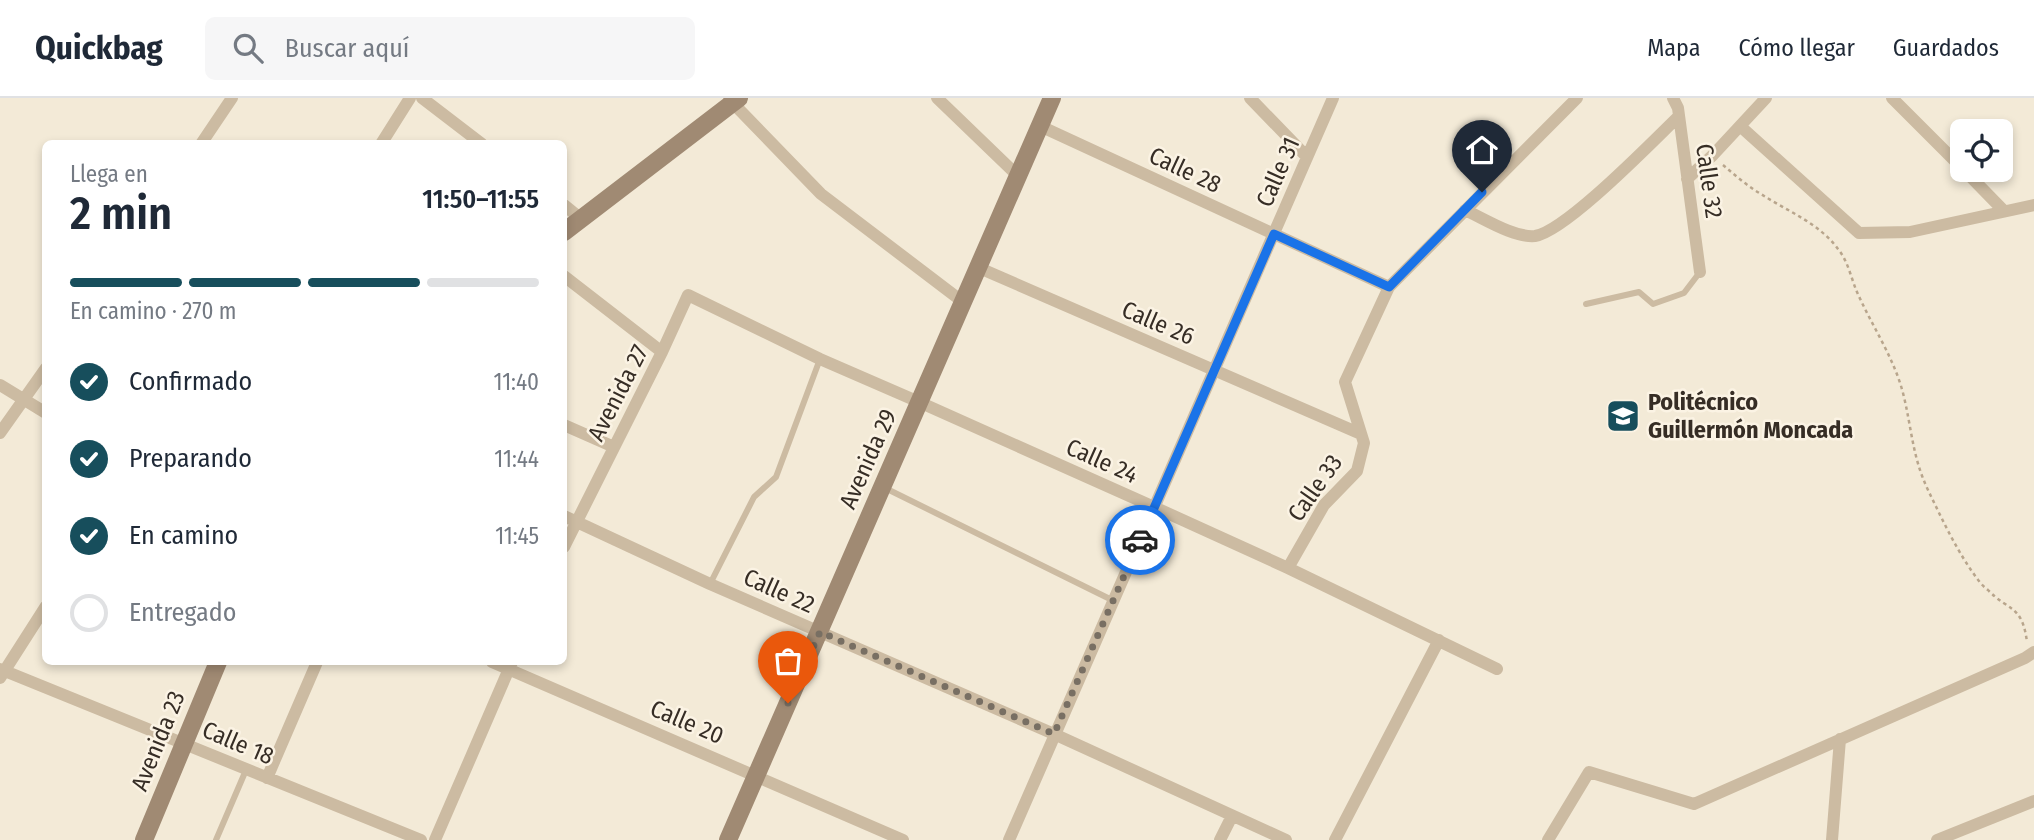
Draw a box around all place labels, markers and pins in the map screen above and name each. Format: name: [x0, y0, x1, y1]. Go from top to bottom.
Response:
pin: [1452, 120, 1512, 192]
place label: Politécnico Guillermón Moncada: [1648, 388, 1853, 444]
school or university icon: Politécnico Guillermón Moncada: [1604, 397, 1642, 435]
pin: [758, 631, 818, 703]

